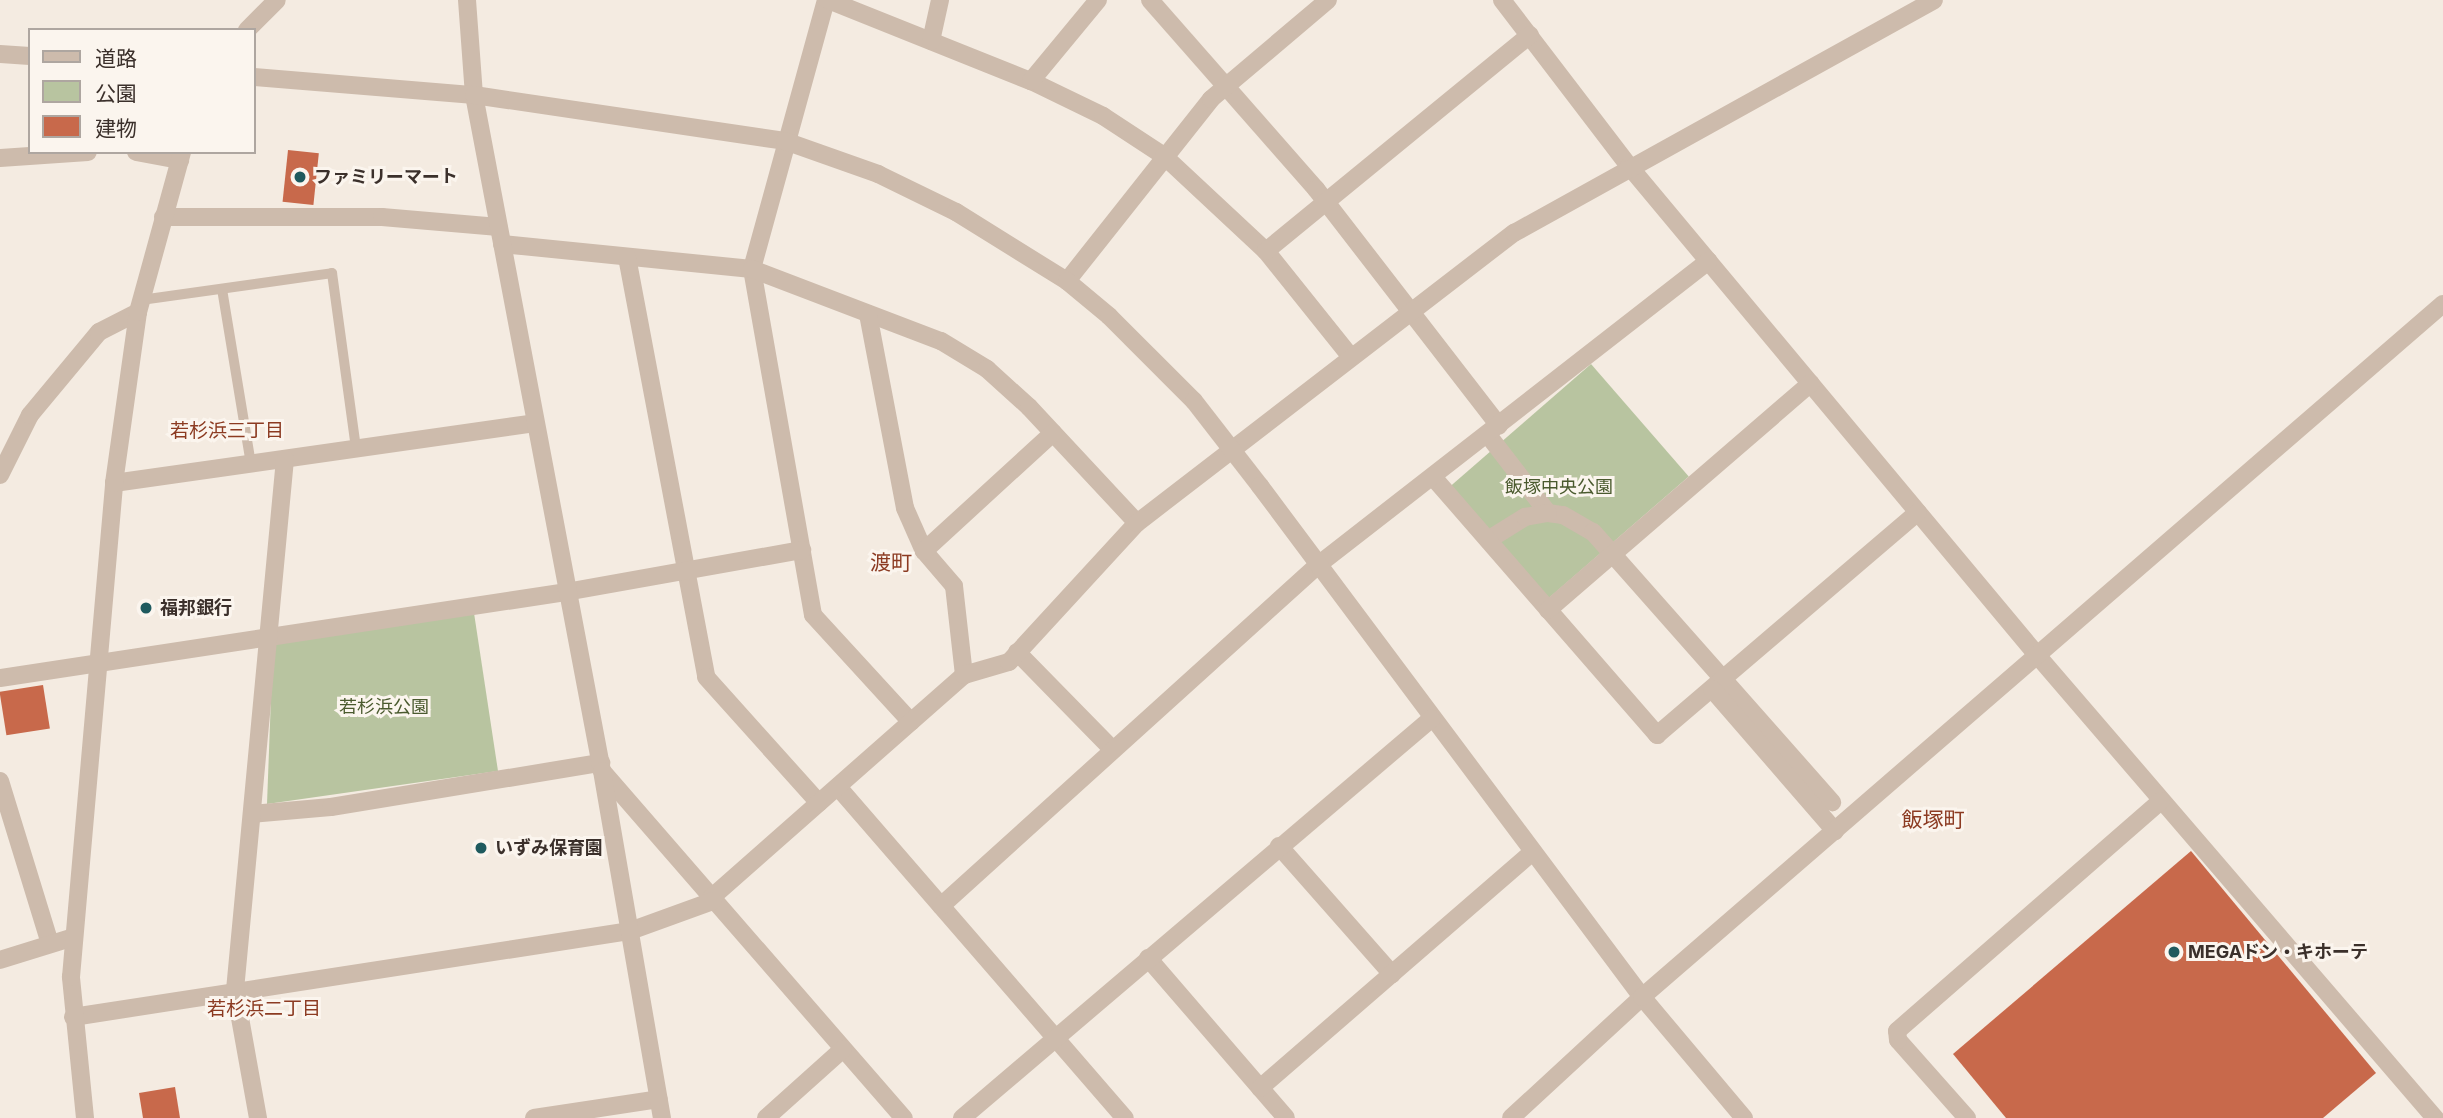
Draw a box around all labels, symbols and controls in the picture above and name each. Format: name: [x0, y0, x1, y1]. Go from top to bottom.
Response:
legend: [28, 28, 256, 154]
text: 道路: [95, 46, 137, 71]
text: 公園: [95, 81, 137, 106]
text: 建物: [95, 116, 137, 141]
place label: ファミリーマート: [314, 166, 458, 188]
marker: ファミリーマート: [292, 169, 308, 185]
district label: 若杉浜三丁目: [170, 420, 284, 442]
park label: 飯塚中央公園: [1505, 476, 1613, 498]
district label: 渡町: [870, 550, 912, 576]
place label: 福邦銀行: [160, 597, 232, 619]
marker: 福邦銀行: [138, 600, 154, 616]
park label: 若杉浜公園: [339, 696, 429, 718]
district label: 飯塚町: [1902, 807, 1964, 833]
place label: いずみ保育園: [495, 837, 603, 859]
marker: いずみ保育園: [473, 840, 489, 856]
place label: MEGAドン・キホーテ: [2188, 941, 2368, 963]
marker: MEGAドン・キホーテ: [2166, 944, 2182, 960]
district label: 若杉浜二丁目: [207, 998, 321, 1020]

